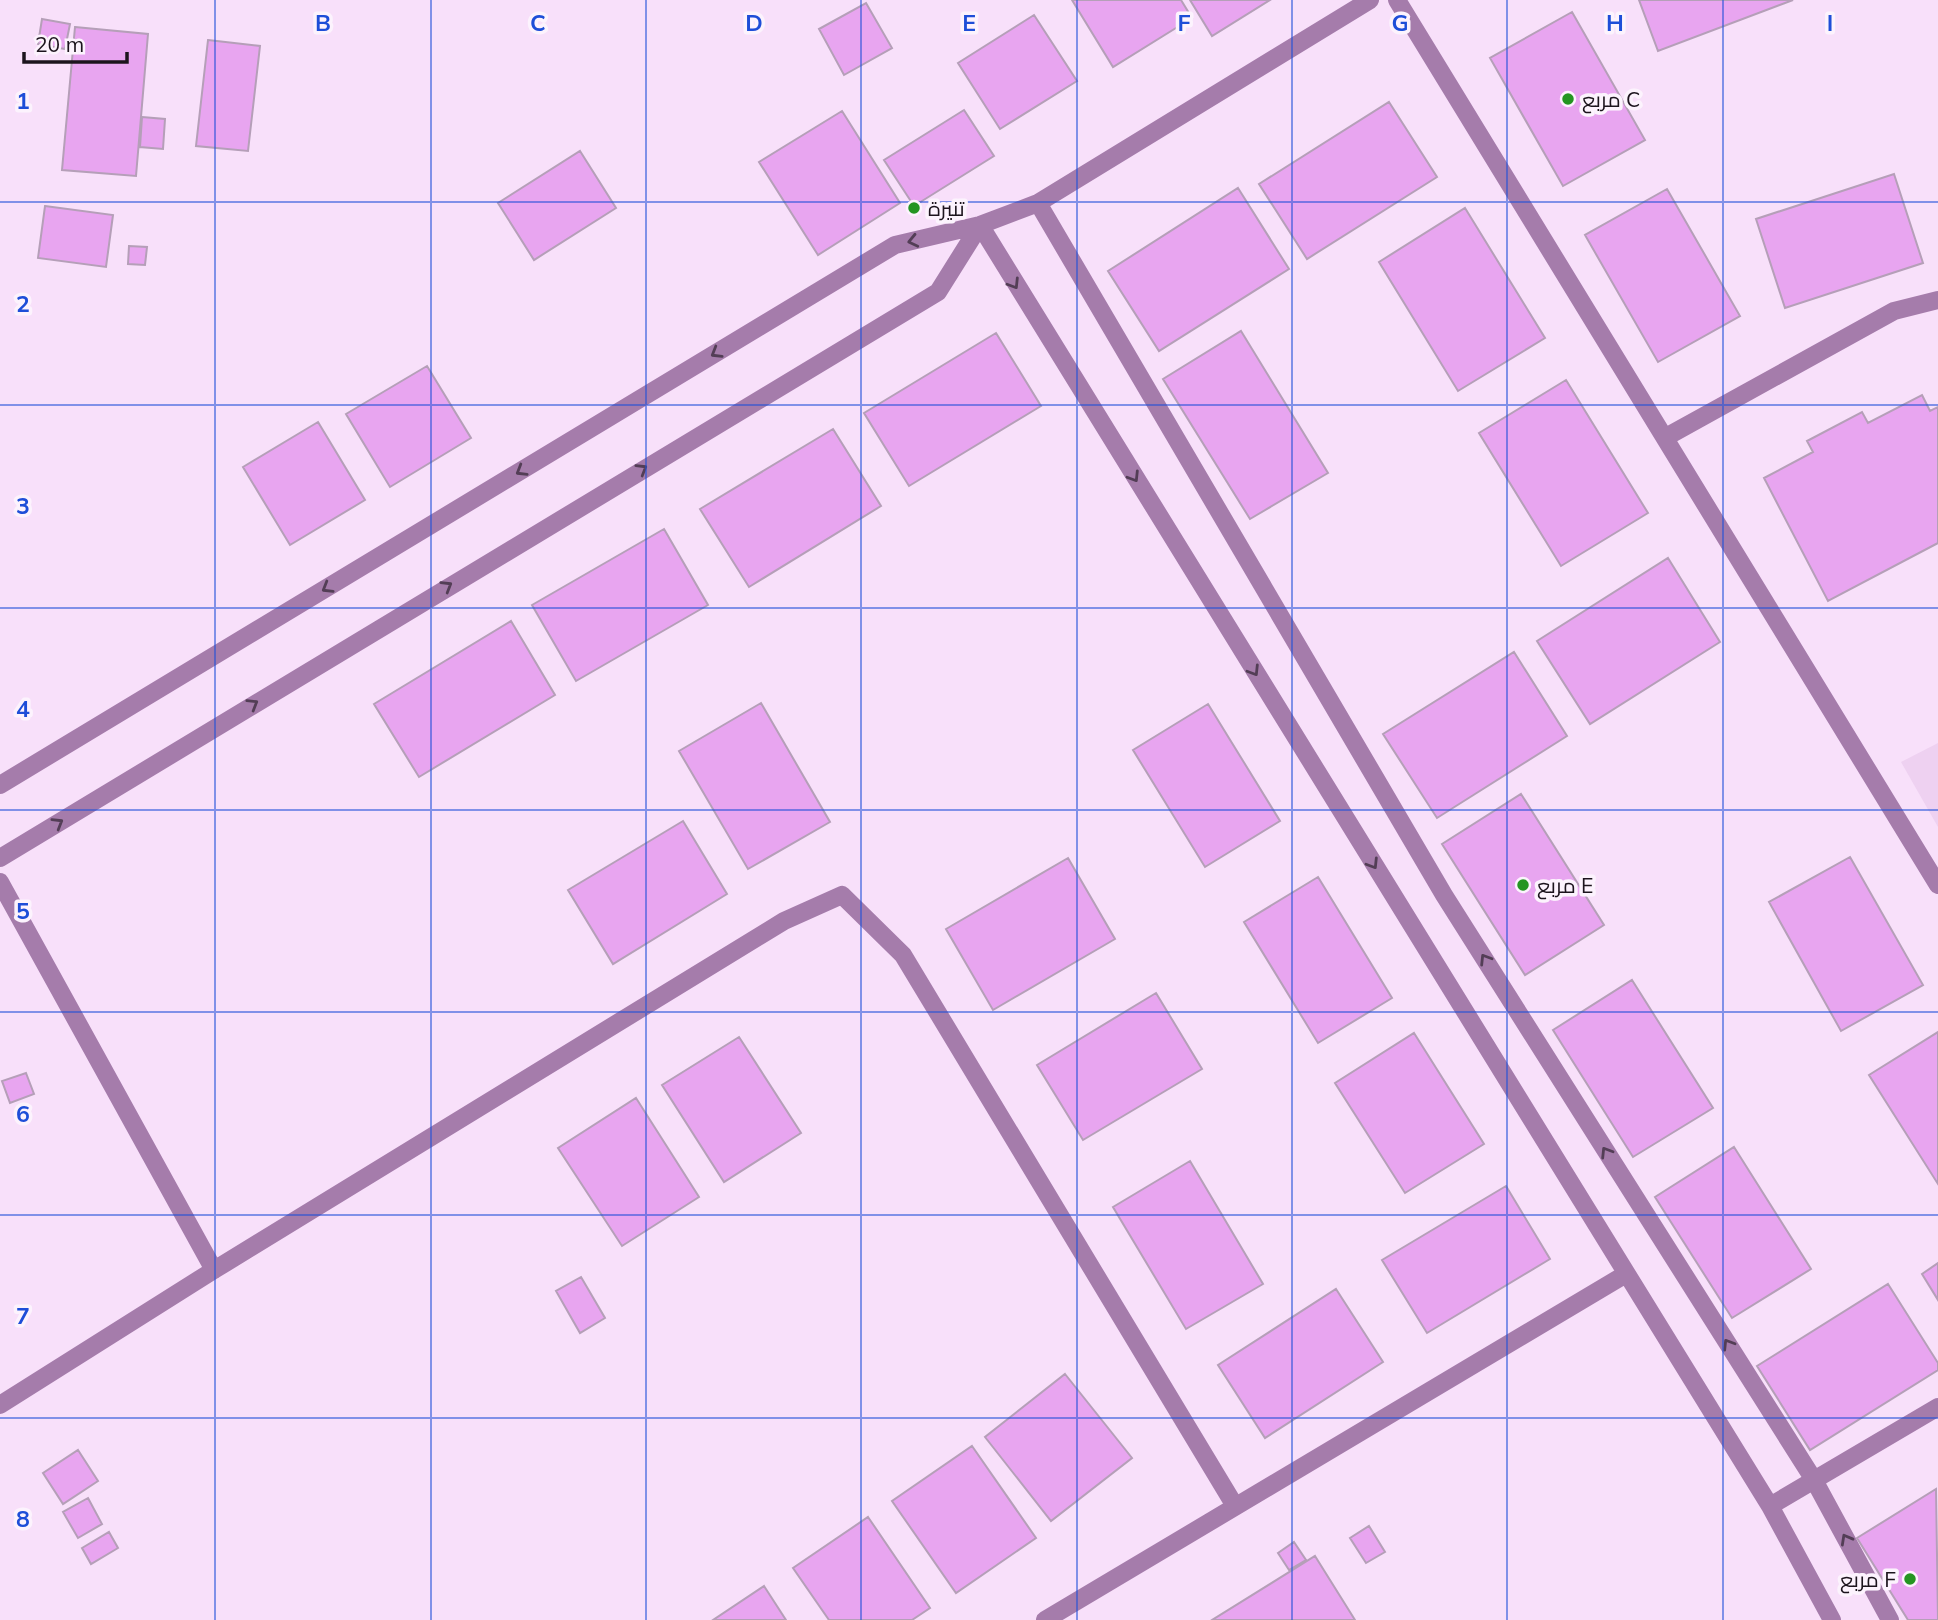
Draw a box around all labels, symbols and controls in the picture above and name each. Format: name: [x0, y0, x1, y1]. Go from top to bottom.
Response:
text: B: [315, 8, 331, 37]
text: C: [530, 8, 546, 37]
text: D: [745, 8, 763, 37]
text: E: [962, 8, 976, 37]
text: F: [1177, 8, 1191, 37]
text: G: [1391, 8, 1409, 37]
text: H: [1606, 8, 1624, 37]
text: I: [1827, 8, 1833, 37]
scale bar: [24, 21, 128, 65]
text: 20 m: [35, 31, 84, 57]
text: 1: [16, 86, 30, 115]
place label: مربع C: [1582, 86, 1641, 114]
marker: مربع C: [1560, 91, 1576, 107]
place label: تنيرة: [928, 195, 965, 221]
marker: تنيرة: [906, 200, 922, 216]
one-way arrow: [907, 233, 919, 247]
one-way arrow: [1006, 276, 1019, 289]
text: 2: [16, 289, 30, 318]
one-way arrow: [711, 345, 724, 358]
one-way arrow: [516, 462, 529, 475]
one-way arrow: [635, 465, 648, 478]
one-way arrow: [1126, 470, 1139, 483]
text: 3: [16, 491, 30, 520]
one-way arrow: [321, 580, 334, 593]
one-way arrow: [440, 582, 453, 595]
one-way arrow: [1245, 663, 1258, 676]
text: 4: [16, 694, 30, 723]
one-way arrow: [245, 700, 258, 713]
one-way arrow: [51, 818, 64, 831]
one-way arrow: [1365, 857, 1378, 870]
place label: مربع E: [1537, 872, 1593, 900]
marker: مربع E: [1515, 877, 1531, 893]
text: 5: [16, 896, 30, 925]
one-way arrow: [1480, 954, 1493, 967]
text: 6: [16, 1099, 30, 1128]
one-way arrow: [1602, 1146, 1615, 1159]
text: 7: [16, 1301, 30, 1330]
one-way arrow: [1723, 1339, 1736, 1352]
text: 8: [16, 1504, 30, 1533]
one-way arrow: [1840, 1533, 1854, 1546]
place label: مربع F: [1840, 1566, 1896, 1594]
marker: مربع F: [1902, 1571, 1918, 1587]

